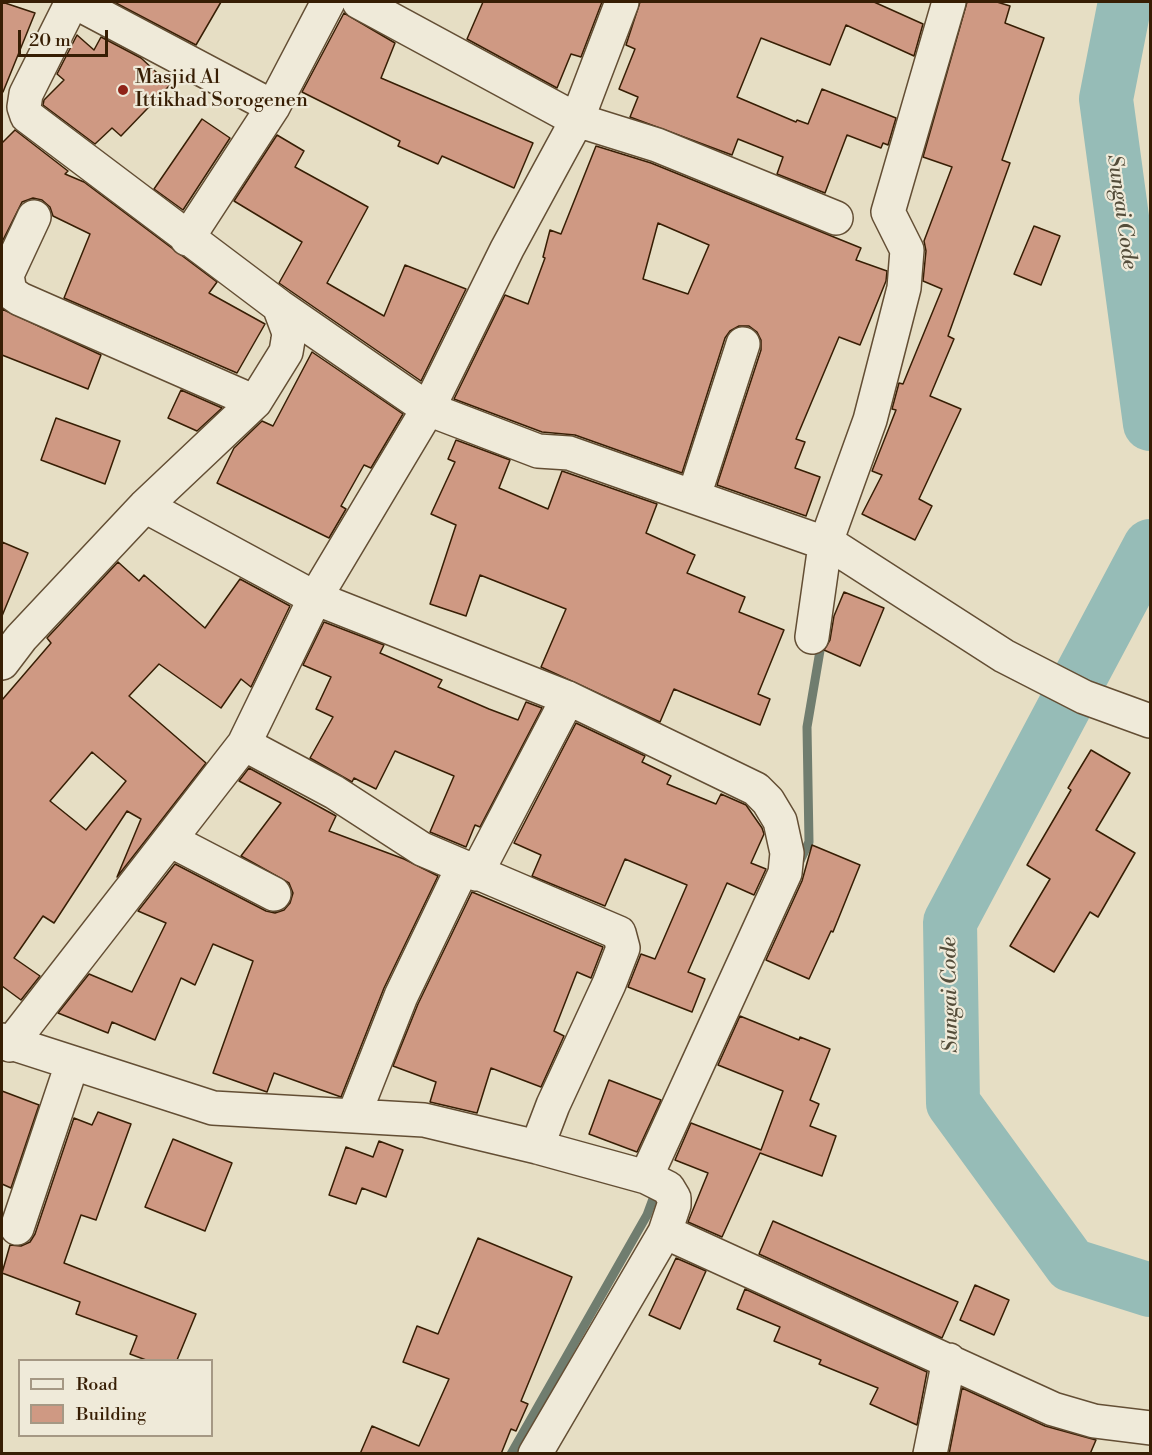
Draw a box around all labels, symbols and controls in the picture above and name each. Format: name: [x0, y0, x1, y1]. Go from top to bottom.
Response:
scale bar: [21, 18, 111, 56]
text: 20 m: [29, 29, 71, 52]
place label: Masjid Al Ittikhad Sorogenen: [135, 66, 308, 113]
marker: Masjid Al Ittikhad Sorogenen: [116, 83, 130, 97]
water label: Sungai Code: [1100, 153, 1142, 271]
water label: Sungai Code: [937, 937, 965, 1053]
legend: [18, 1359, 213, 1437]
text: Road: [76, 1373, 118, 1396]
text: Building: [76, 1403, 146, 1426]

